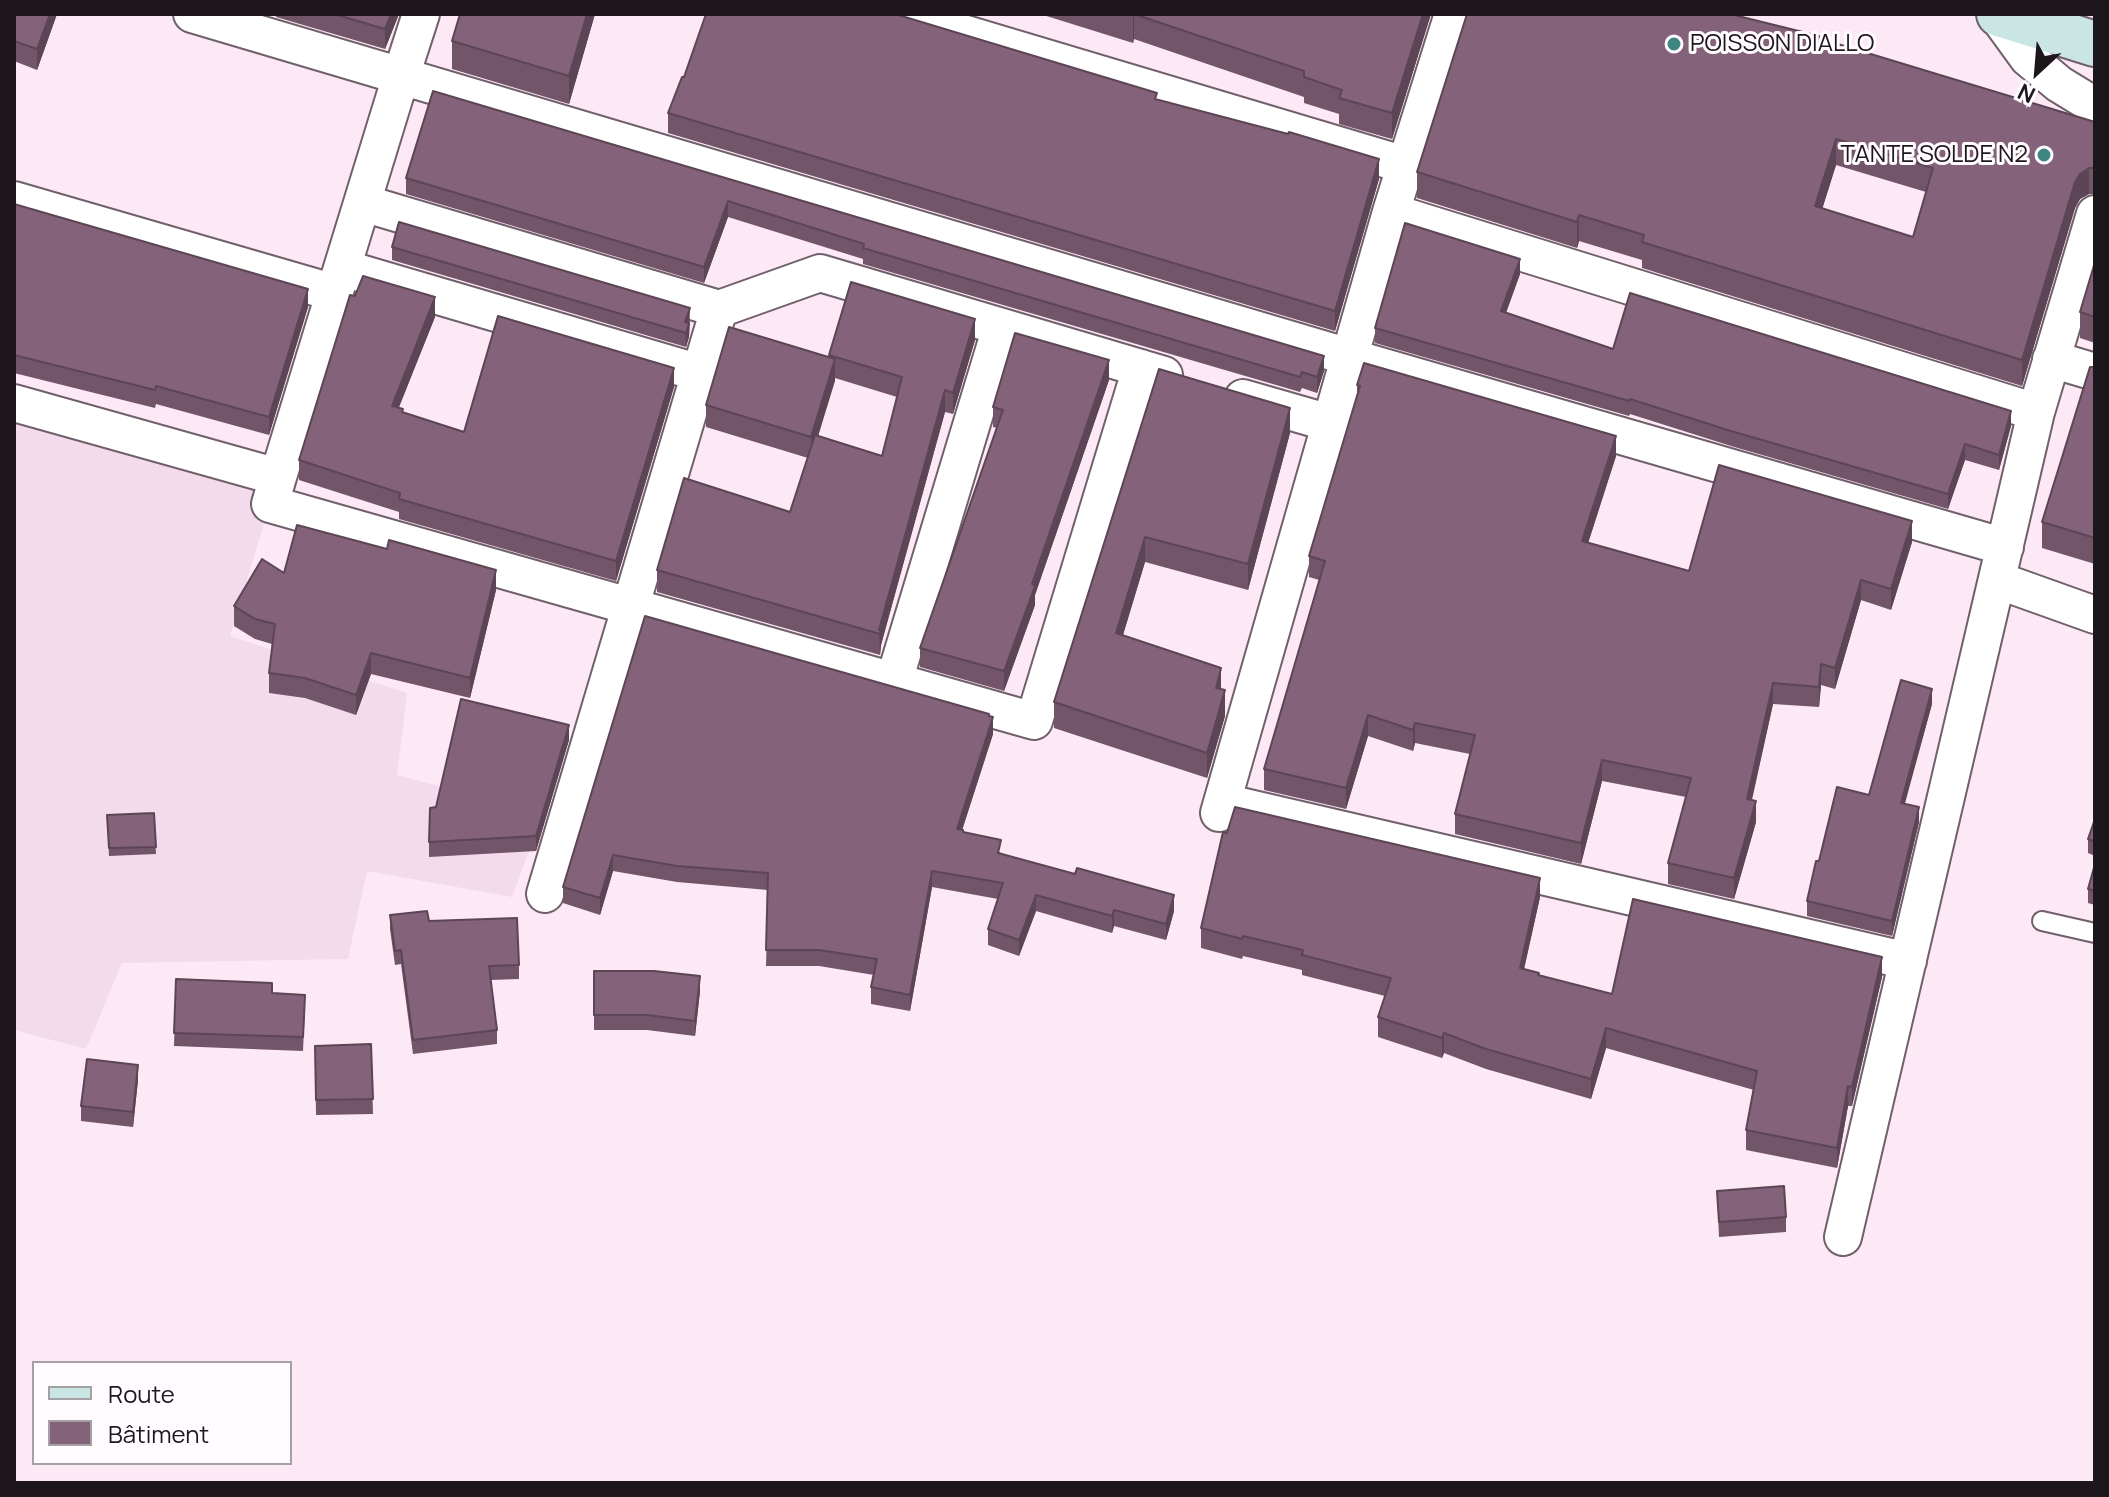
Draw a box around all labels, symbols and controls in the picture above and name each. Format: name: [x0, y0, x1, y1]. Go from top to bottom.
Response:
place label: POISSON DIALLO: [1690, 30, 1874, 58]
north arrow: [1997, 32, 2077, 112]
marker: POISSON DIALLO: [1665, 35, 1683, 53]
text: N: [2013, 77, 2040, 111]
place label: TANTE SOLDE N2: [1841, 141, 2028, 169]
marker: TANTE SOLDE N2: [2035, 146, 2053, 164]
legend: [32, 1361, 292, 1465]
text: Route: [108, 1377, 175, 1410]
text: Bâtiment: [108, 1417, 209, 1450]

